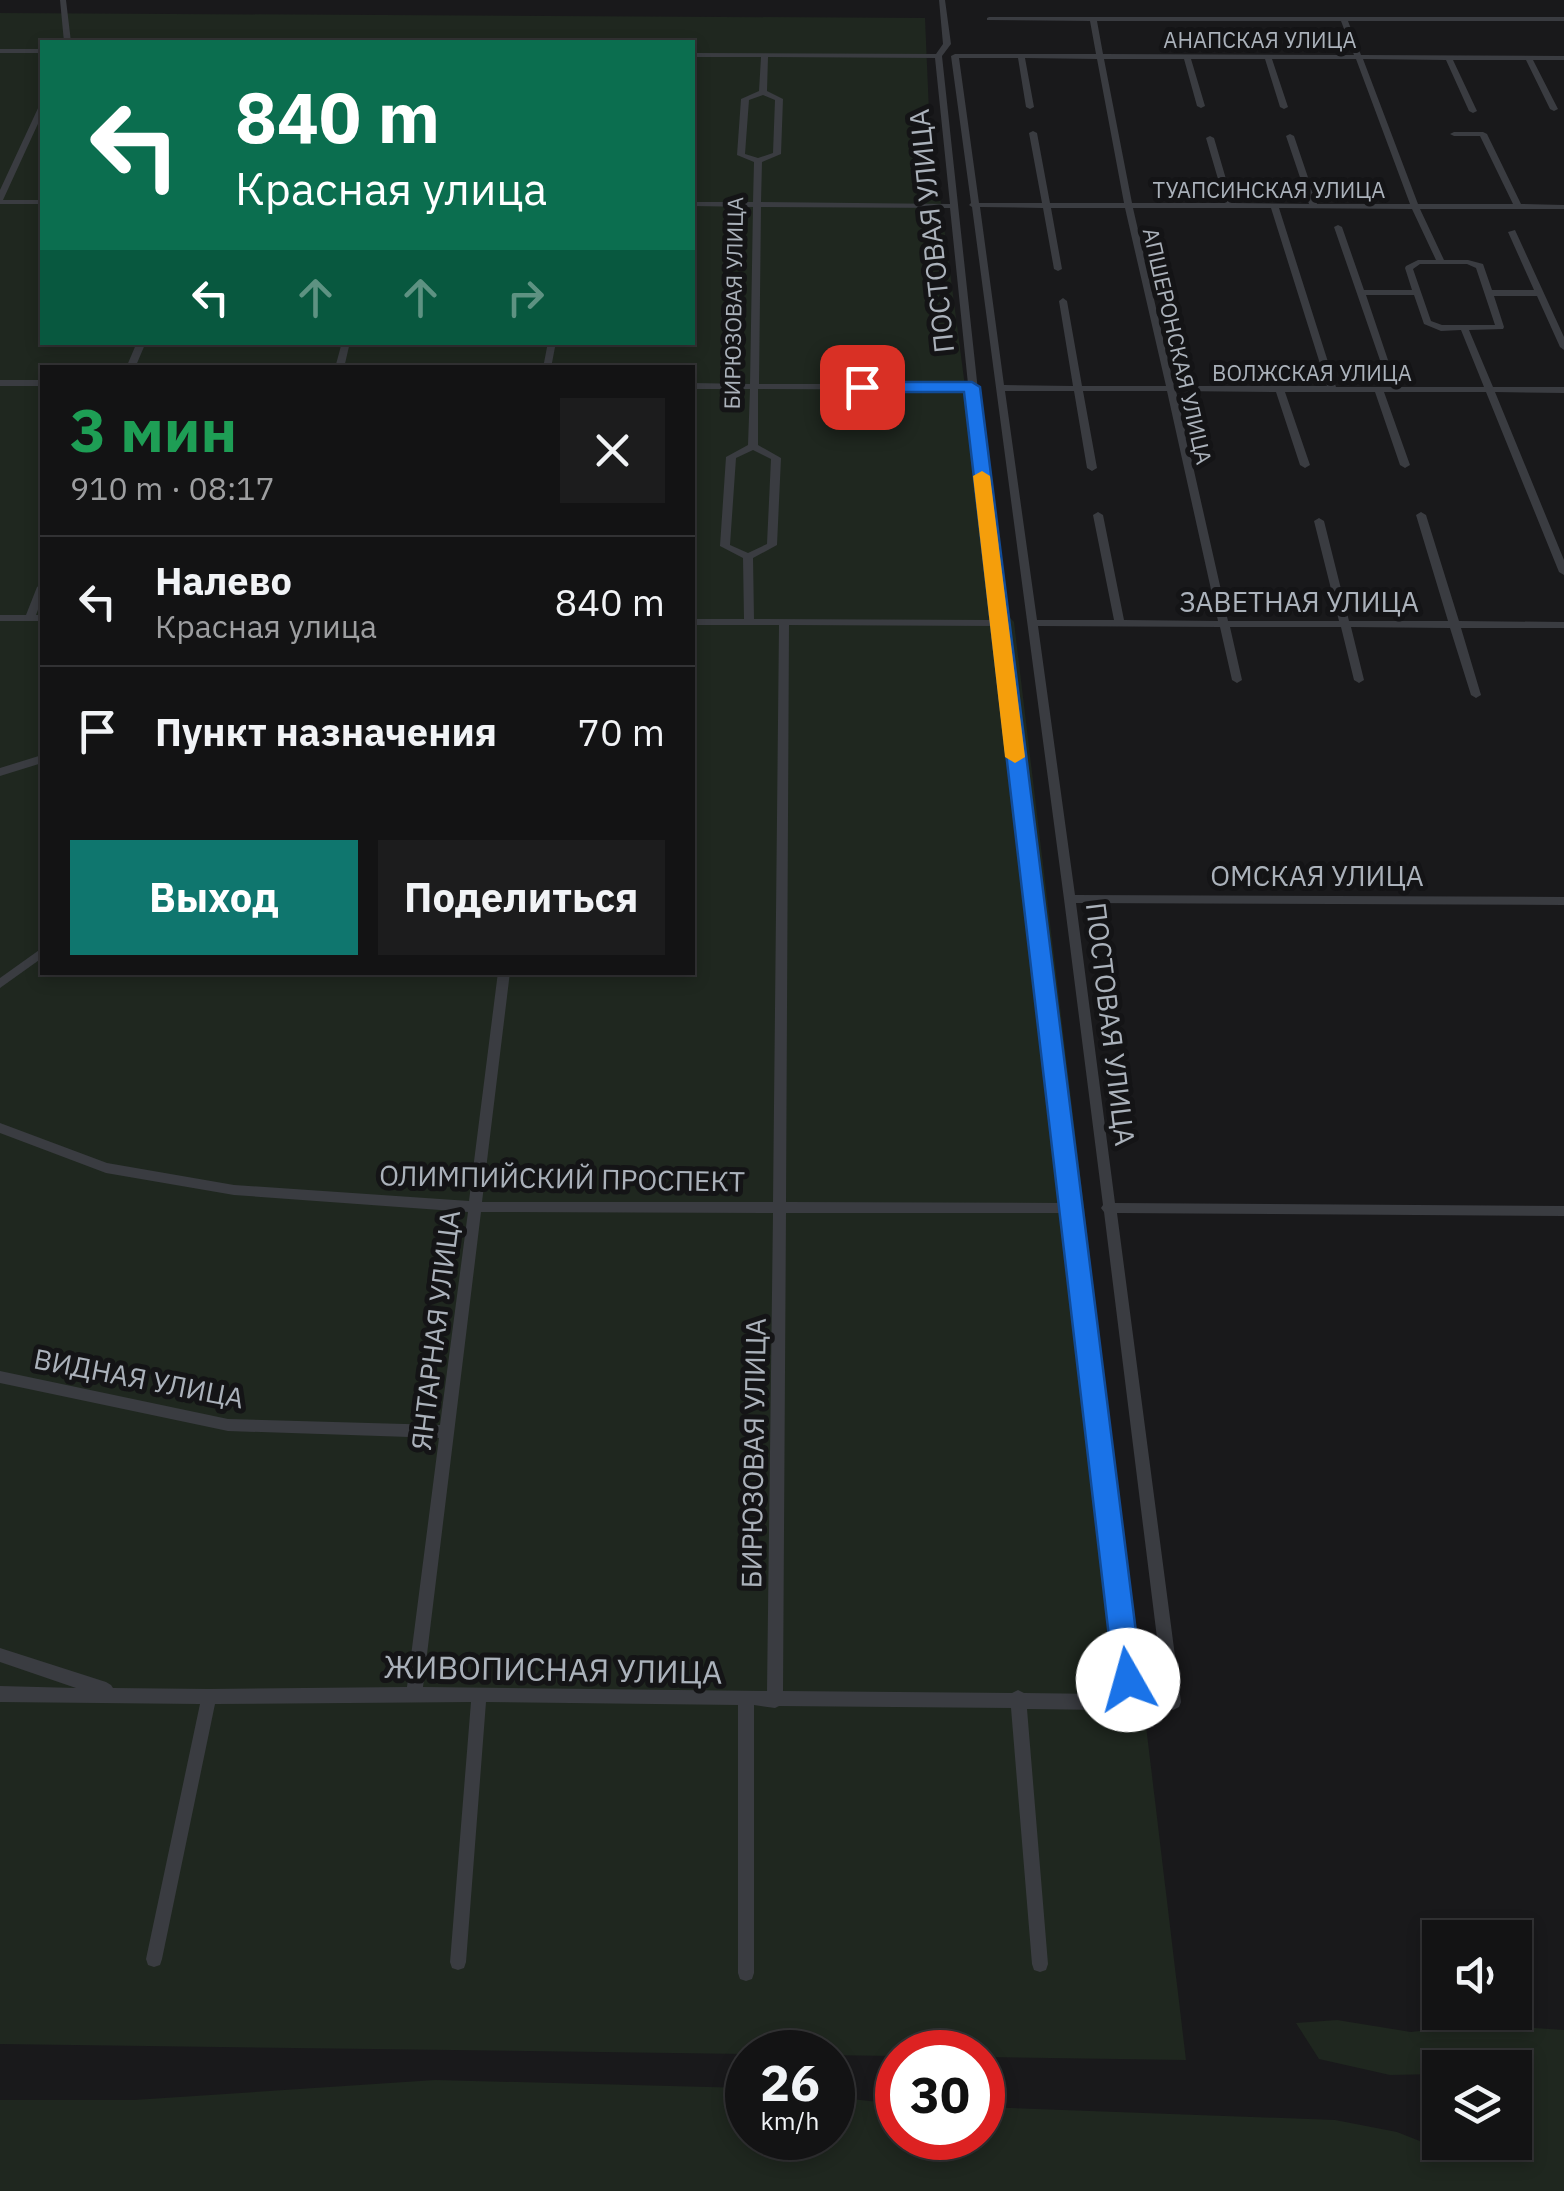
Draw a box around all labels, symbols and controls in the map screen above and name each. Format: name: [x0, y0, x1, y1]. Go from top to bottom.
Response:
street label: АНАПСКАЯ УЛИЦА: [1163, 25, 1357, 54]
text: 840 m: [235, 71, 440, 162]
icon: left: [70, 80, 200, 210]
street label: ПОСТОВАЯ УЛИЦА: [900, 107, 962, 355]
text: Красная улица: [235, 159, 547, 217]
street label: ТУАПСИНСКАЯ УЛИЦА: [1153, 175, 1385, 204]
street label: БИРЮЗОВАЯ УЛИЦА: [717, 196, 749, 410]
street label: АПШЕРОНСКАЯ УЛИЦА: [1137, 225, 1219, 467]
icon: left: [183, 270, 238, 325]
icon: ahead: [288, 270, 343, 325]
icon: ahead: [393, 270, 448, 325]
icon: right: [498, 270, 553, 325]
pin: [820, 345, 905, 430]
street label: ВОЛЖСКАЯ УЛИЦА: [1212, 358, 1412, 387]
icon: arrive: [835, 360, 890, 415]
text: 3 мин: [70, 390, 237, 469]
button: close: [560, 398, 665, 503]
text: 910 m · 08:17: [70, 467, 275, 509]
text: Налево: [155, 556, 292, 605]
icon: left: [70, 574, 125, 629]
text: 840 m: [554, 577, 665, 626]
street label: ЗАВЕТНАЯ УЛИЦА: [1179, 583, 1419, 620]
text: Красная улица: [155, 605, 377, 647]
icon: arrive: [70, 704, 125, 759]
text: Пункт назначения: [155, 707, 497, 756]
text: 70 m: [577, 707, 665, 756]
button: Выход: [70, 840, 358, 955]
button: Поделиться: [378, 840, 665, 955]
street label: ОМСКАЯ УЛИЦА: [1210, 857, 1424, 894]
street label: ПОСТОВАЯ УЛИЦА: [1078, 900, 1144, 1148]
street label: ОЛИМПИЙСКИЙ ПРОСПЕКТ: [379, 1156, 745, 1200]
street label: ЯНТАРНАЯ УЛИЦА: [402, 1208, 468, 1452]
street label: БИРЮЗОВАЯ УЛИЦА: [732, 1317, 774, 1589]
street label: ВИДНАЯ УЛИЦА: [31, 1339, 247, 1417]
position arrow: [1076, 1628, 1180, 1732]
street label: ЖИВОПИСНАЯ УЛИЦА: [383, 1645, 723, 1693]
map controls: [1422, 1920, 1532, 2160]
button: sound: [1422, 1920, 1532, 2030]
speed limit sign: 30: [875, 2030, 1005, 2160]
text: 26: [760, 2050, 820, 2115]
button: layers: [1422, 2050, 1532, 2160]
text: km/h: [761, 2104, 819, 2137]

